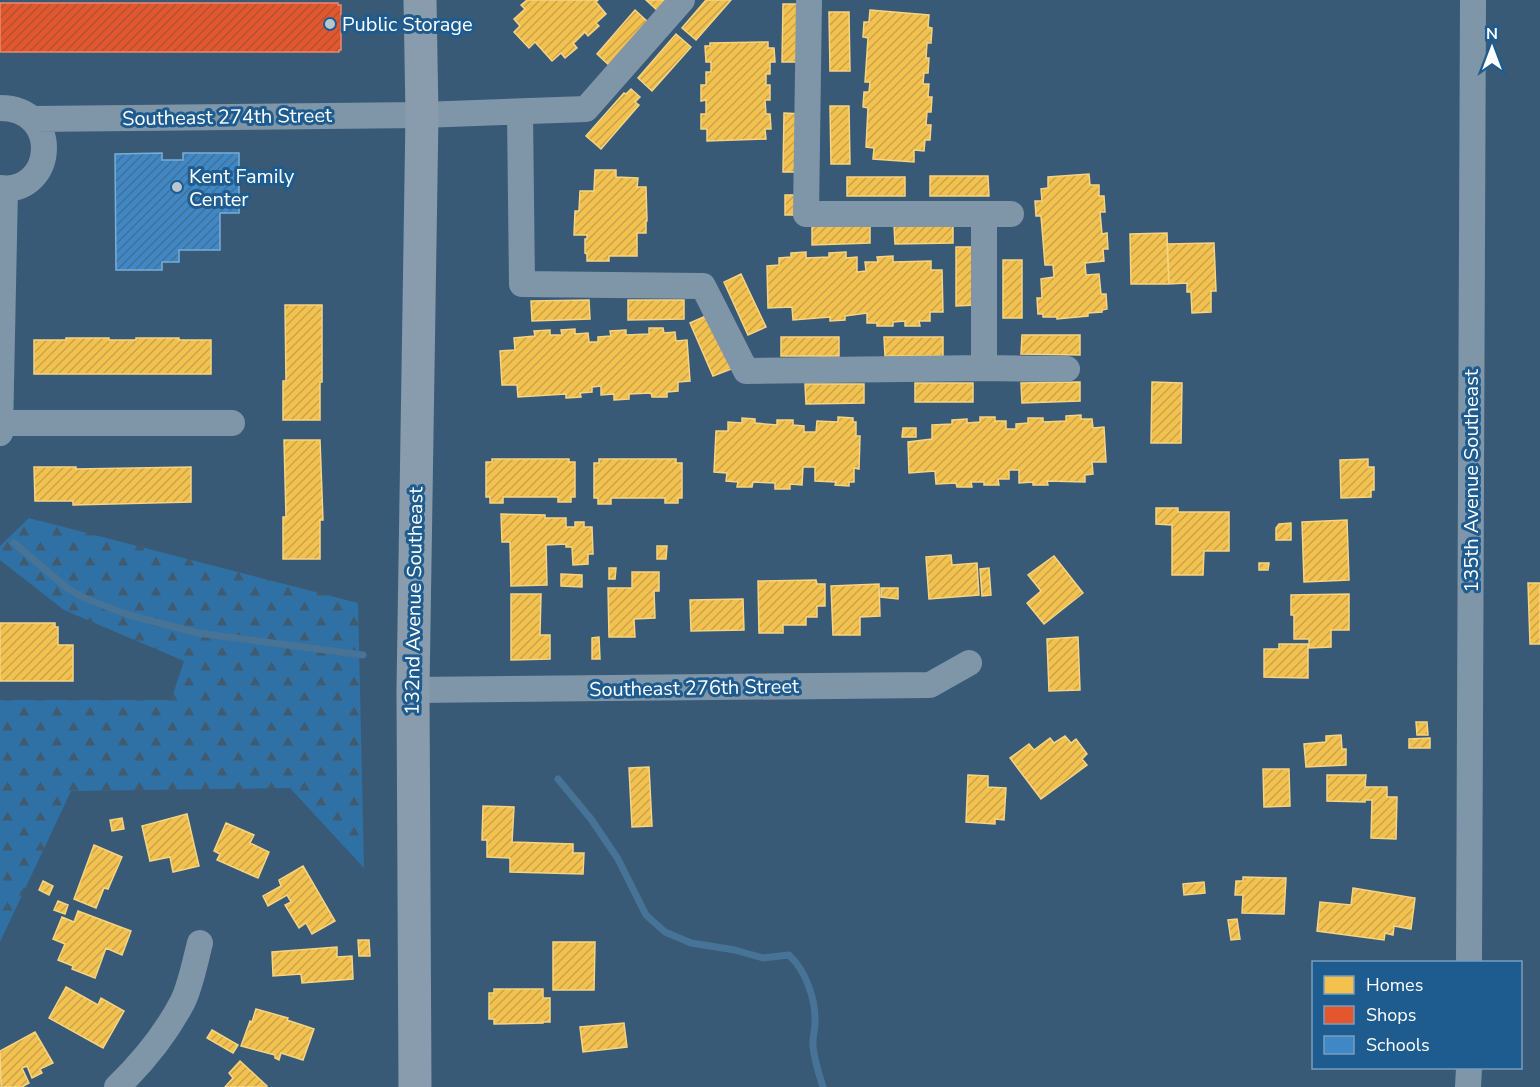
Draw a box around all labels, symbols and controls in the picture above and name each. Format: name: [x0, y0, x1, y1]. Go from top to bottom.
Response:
place label: Public Storage: [342, 11, 473, 38]
marker: Public Storage: [323, 17, 337, 31]
north arrow: [1462, 18, 1522, 78]
text: N: [1486, 23, 1498, 45]
street label: Southeast 274th Street: [122, 102, 333, 132]
place label: Kent Family Center: [189, 163, 295, 213]
marker: Kent Family Center: [170, 180, 184, 194]
street label: 135th Avenue Southeast: [1458, 368, 1485, 593]
street label: 132nd Avenue Southeast: [399, 486, 430, 715]
street label: Southeast 276th Street: [589, 673, 800, 703]
legend: [1312, 961, 1522, 1069]
text: Homes: [1366, 973, 1423, 997]
text: Shops: [1366, 1003, 1416, 1027]
text: Schools: [1366, 1033, 1430, 1057]

